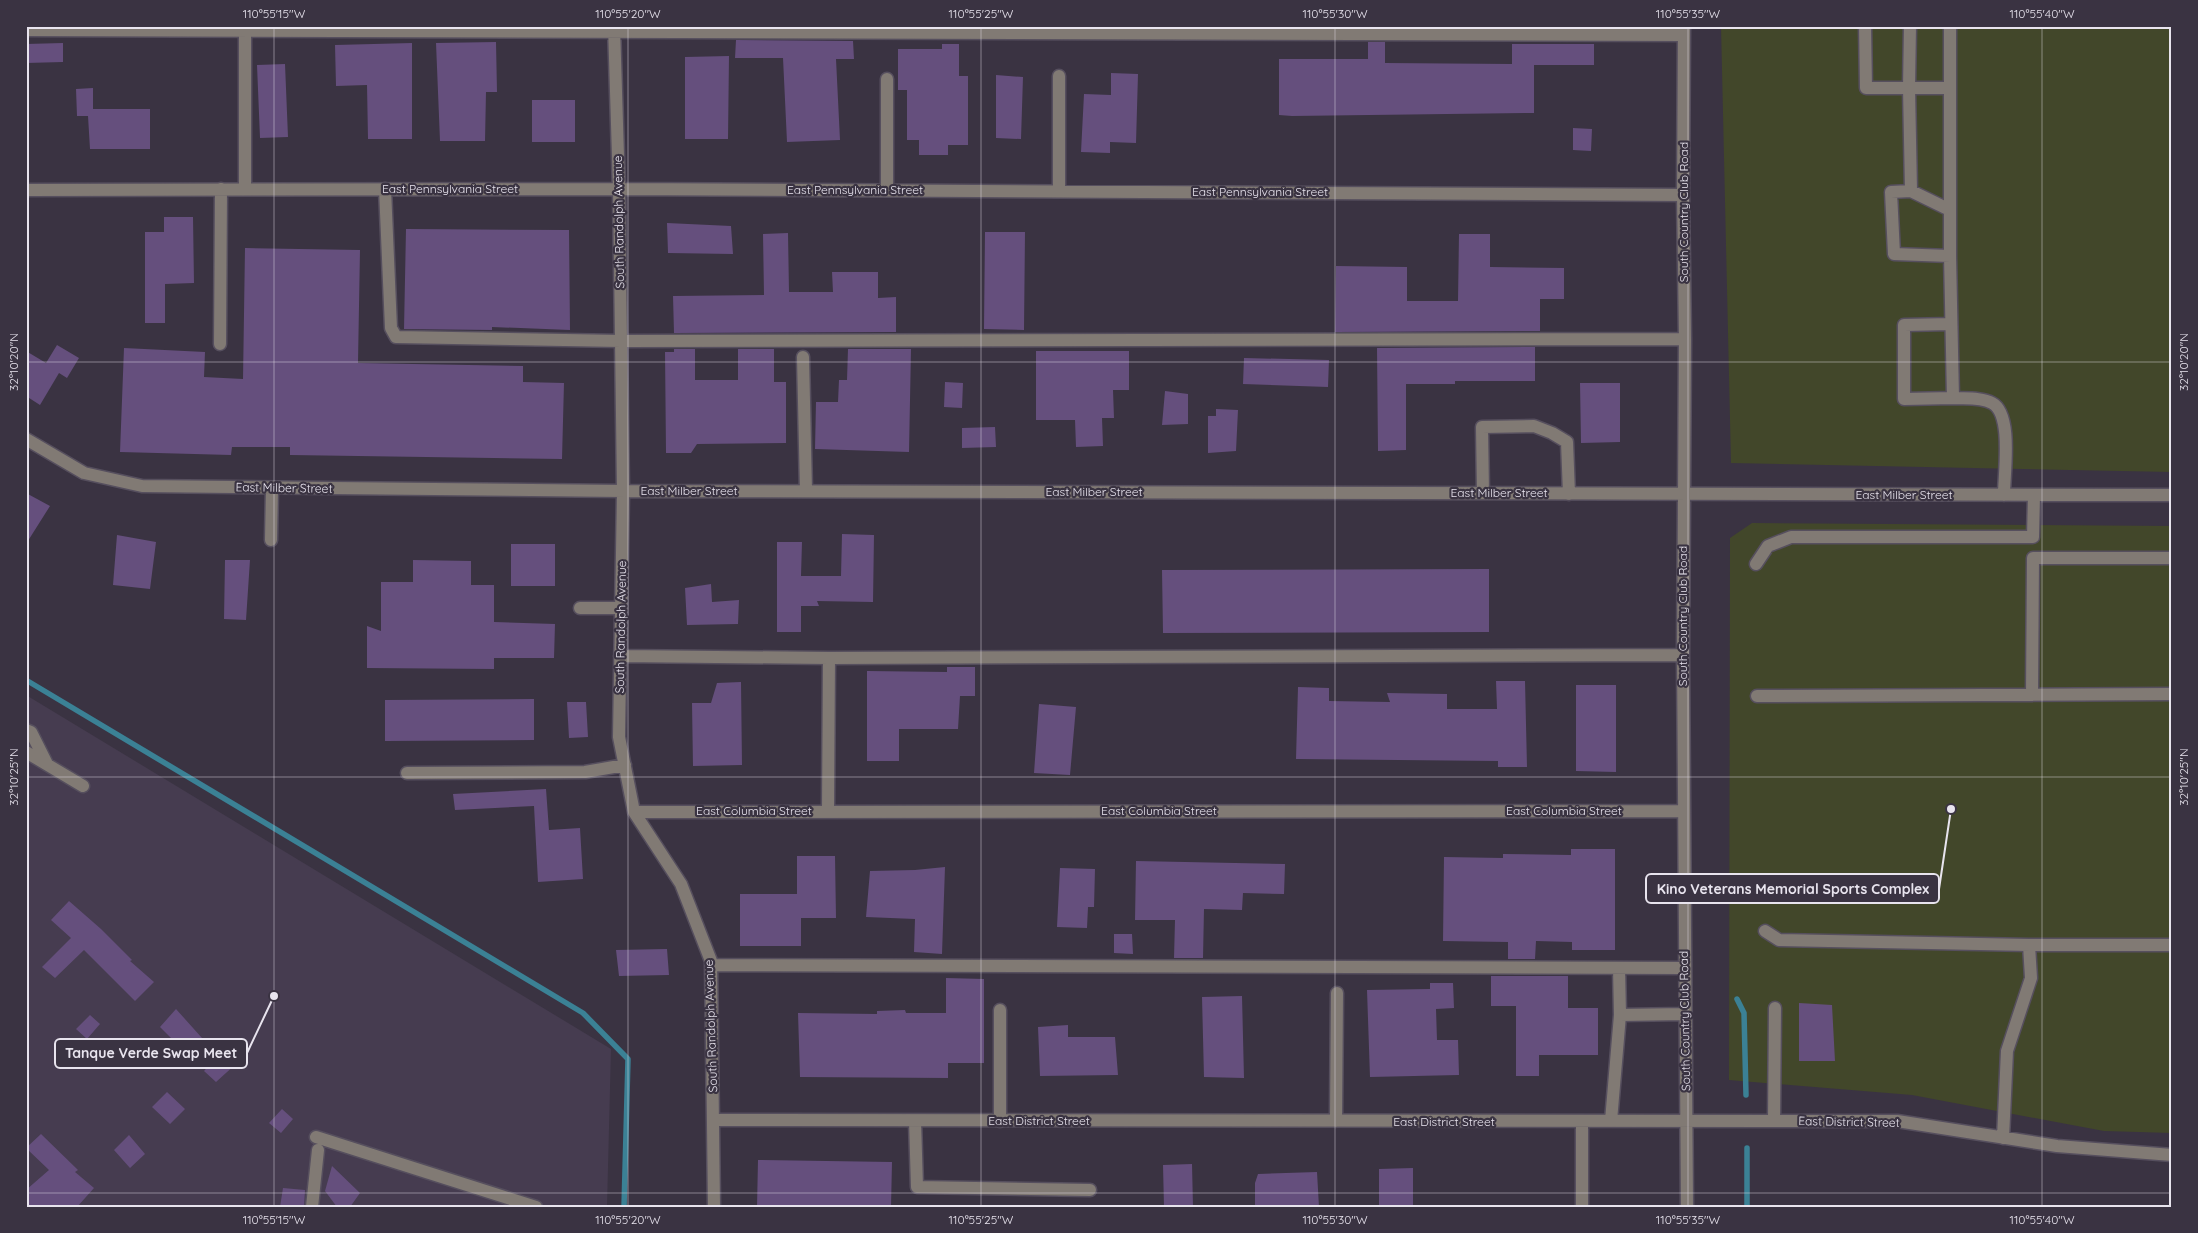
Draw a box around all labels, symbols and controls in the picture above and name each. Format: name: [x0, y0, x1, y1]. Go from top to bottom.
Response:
text: 110°55'15"W: [243, 6, 306, 21]
text: 110°55'20"W: [595, 6, 661, 21]
text: 110°55'25"W: [949, 6, 1014, 21]
text: 110°55'30"W: [1302, 6, 1368, 21]
text: 110°55'35"W: [1656, 6, 1721, 21]
text: 110°55'40"W: [2009, 6, 2075, 21]
street label: South Country Club Road: [1676, 142, 1691, 282]
street label: South Randolph Avenue: [610, 155, 627, 289]
street label: East Pennsylvania Street: [382, 181, 518, 196]
street label: East Pennsylvania Street: [787, 182, 923, 197]
street label: East Pennsylvania Street: [1192, 184, 1328, 199]
text: 32°10'20"N: [6, 333, 21, 391]
text: 32°10'20"N: [2176, 333, 2191, 391]
street label: East Milber Street: [235, 479, 333, 496]
street label: East Milber Street: [640, 483, 738, 498]
street label: East Milber Street: [1045, 484, 1143, 499]
street label: East Milber Street: [1450, 485, 1548, 500]
street label: East Milber Street: [1855, 487, 1953, 502]
street label: South Country Club Road: [1675, 546, 1690, 686]
street label: South Randolph Avenue: [612, 560, 629, 694]
text: 32°10'25"N: [6, 748, 21, 806]
text: 32°10'25"N: [2176, 748, 2191, 806]
street label: East Columbia Street: [696, 803, 812, 818]
street label: East Columbia Street: [1101, 803, 1217, 818]
street label: East Columbia Street: [1506, 803, 1622, 818]
callout: Kino Veterans Memorial Sports Complex: [1646, 874, 1939, 903]
text: Kino Veterans Memorial Sports Complex: [1657, 880, 1929, 898]
street label: South Country Club Road: [1676, 951, 1693, 1091]
street label: South Randolph Avenue: [701, 959, 720, 1093]
callout: Tanque Verde Swap Meet: [55, 1039, 247, 1068]
text: Tanque Verde Swap Meet: [65, 1044, 237, 1062]
street label: East District Street: [988, 1113, 1090, 1128]
street label: East District Street: [1798, 1113, 1900, 1130]
street label: East District Street: [1393, 1114, 1495, 1129]
text: 110°55'15"W: [243, 1212, 306, 1227]
text: 110°55'20"W: [595, 1212, 661, 1227]
text: 110°55'25"W: [949, 1212, 1014, 1227]
text: 110°55'30"W: [1302, 1212, 1368, 1227]
text: 110°55'35"W: [1656, 1212, 1721, 1227]
text: 110°55'40"W: [2009, 1212, 2075, 1227]

